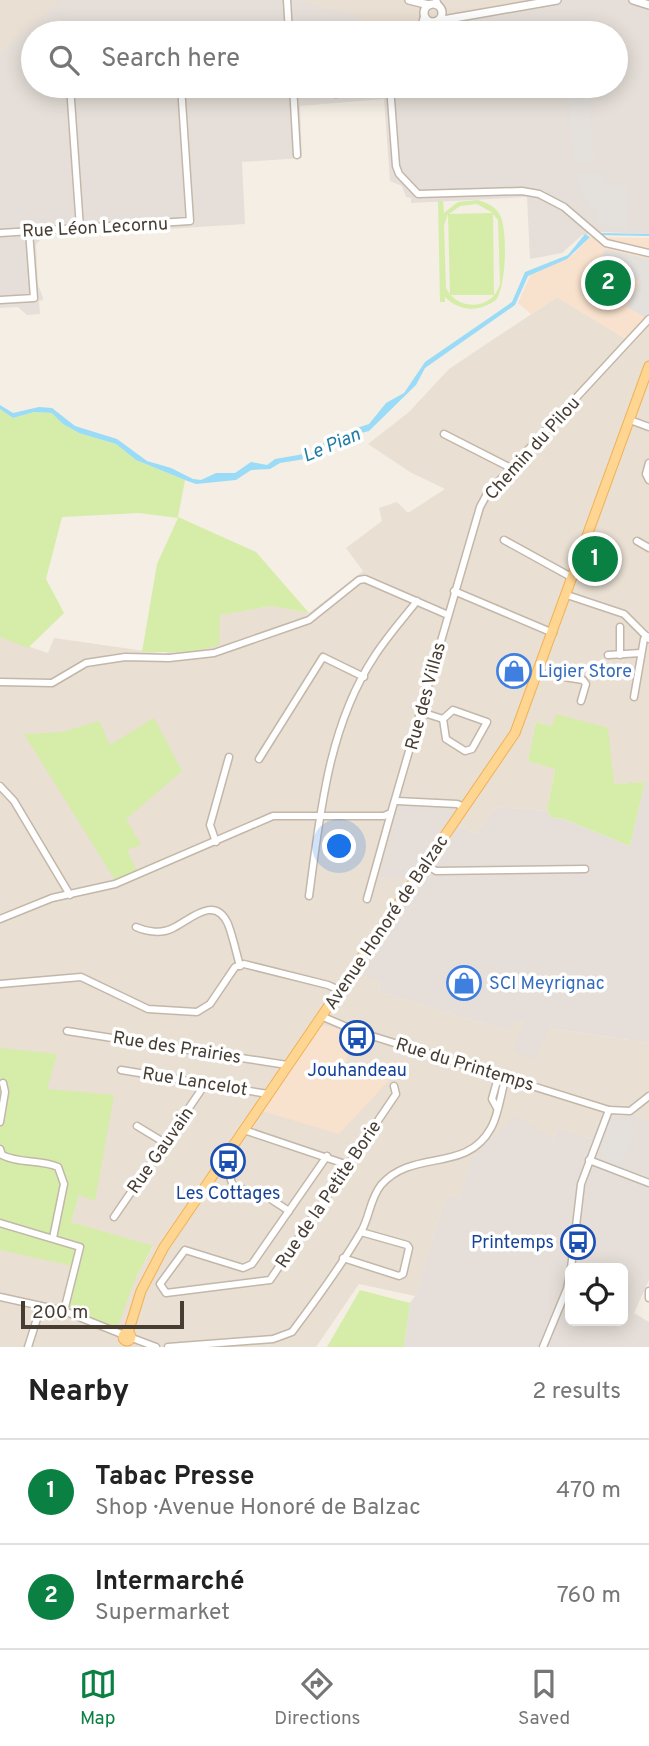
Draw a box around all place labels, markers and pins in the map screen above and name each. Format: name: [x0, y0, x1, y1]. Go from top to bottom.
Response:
pin: 2: [585, 257, 631, 309]
pin: 1: [572, 533, 618, 585]
shop icon: Ligier Store: [495, 652, 533, 690]
place label: Ligier Store: [538, 661, 632, 684]
shop icon: SCI Meyrignac: [445, 964, 483, 1002]
place label: SCI Meyrignac: [489, 973, 605, 996]
bus stop icon: Jouhandeau: [338, 1019, 376, 1057]
place label: Jouhandeau: [307, 1060, 407, 1083]
bus stop icon: Les Cottages: [209, 1142, 247, 1180]
place label: Les Cottages: [176, 1183, 280, 1206]
bus stop icon: Printemps: [559, 1223, 597, 1261]
place label: Printemps: [471, 1232, 554, 1255]

